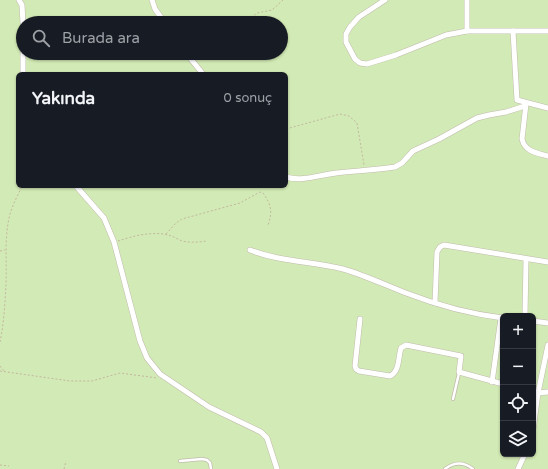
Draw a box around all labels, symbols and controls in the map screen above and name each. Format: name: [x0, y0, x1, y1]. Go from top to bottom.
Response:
search box: [16, 16, 288, 60]
icon: search: [30, 27, 52, 49]
text: Burada ara: [62, 29, 140, 47]
text: Yakında: [32, 88, 95, 109]
text: 0 sonuç: [224, 90, 272, 106]
map controls: [500, 313, 536, 457]
button: +: [500, 313, 536, 349]
button: −: [500, 349, 536, 385]
button: locate: [500, 385, 536, 421]
button: layers: [500, 421, 536, 457]

